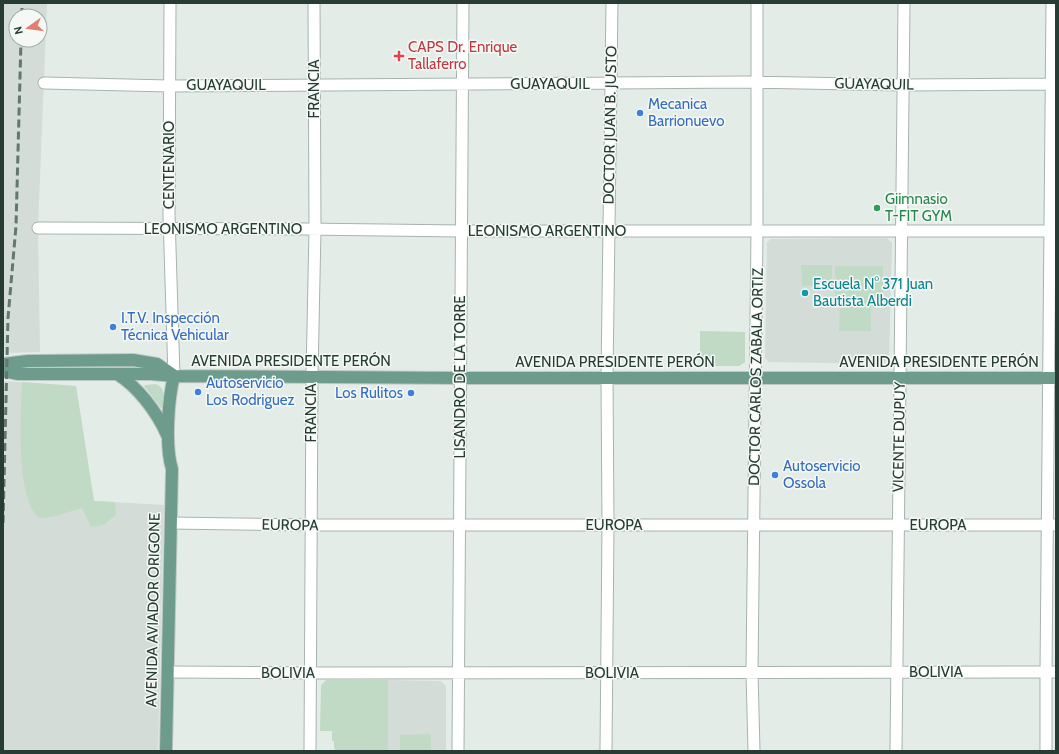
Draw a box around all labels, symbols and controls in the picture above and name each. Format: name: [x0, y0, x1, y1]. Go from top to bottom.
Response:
north arrow: [8, 8, 48, 48]
text: N: [11, 25, 26, 36]
place label: CAPS Dr. Enrique Tallaferro: [408, 38, 517, 73]
street label: DOCTOR JUAN B. JUSTO: [600, 45, 620, 205]
marker: CAPS Dr. Enrique Tallaferro: [393, 50, 405, 62]
street label: FRANCIA: [305, 59, 323, 119]
street label: GUAYAQUIL: [834, 74, 914, 94]
street label: GUAYAQUIL: [510, 75, 590, 93]
street label: GUAYAQUIL: [186, 76, 266, 94]
place label: Mecanica Barrionuevo: [648, 95, 724, 130]
marker: Mecanica Barrionuevo: [635, 108, 645, 118]
street label: CENTENARIO: [160, 121, 178, 209]
place label: Giimnasio T-FIT GYM: [885, 190, 952, 225]
marker: Giimnasio T-FIT GYM: [872, 203, 882, 213]
street label: LEONISMO ARGENTINO: [144, 220, 302, 238]
street label: LEONISMO ARGENTINO: [468, 222, 626, 240]
street label: DOCTOR CARLOS ZABALA ORTIZ: [745, 267, 767, 486]
place label: Escuela N° 371 Juan Bautista Alberdi: [813, 275, 933, 310]
marker: Escuela N° 371 Juan Bautista Alberdi: [800, 288, 810, 298]
street label: LISANDRO DE LA TORRE: [451, 295, 469, 459]
place label: I.T.V. Inspección Técnica Vehicular: [121, 309, 229, 344]
marker: I.T.V. Inspección Técnica Vehicular: [108, 322, 118, 332]
street label: AVENIDA PRESIDENTE PERÓN: [191, 351, 391, 370]
street label: AVENIDA PRESIDENTE PERÓN: [515, 352, 715, 371]
street label: AVENIDA PRESIDENTE PERÓN: [839, 352, 1039, 371]
place label: Autoservicio Los Rodriguez: [206, 374, 295, 409]
street label: VICENTE DUPUY: [889, 381, 909, 492]
street label: FRANCIA: [302, 383, 320, 443]
place label: Los Rulitos: [335, 384, 403, 402]
marker: Autoservicio Los Rodriguez: [193, 387, 203, 397]
marker: Los Rulitos: [406, 388, 416, 398]
place label: Autoservicio Ossola: [783, 457, 861, 492]
marker: Autoservicio Ossola: [770, 470, 780, 480]
street label: AVENIDA AVIADOR ORIGONE: [142, 513, 164, 707]
street label: EUROPA: [261, 516, 319, 535]
street label: EUROPA: [586, 516, 643, 534]
street label: EUROPA: [910, 516, 967, 534]
street label: BOLIVIA: [909, 663, 964, 681]
street label: BOLIVIA: [261, 664, 316, 682]
street label: BOLIVIA: [585, 664, 640, 682]

